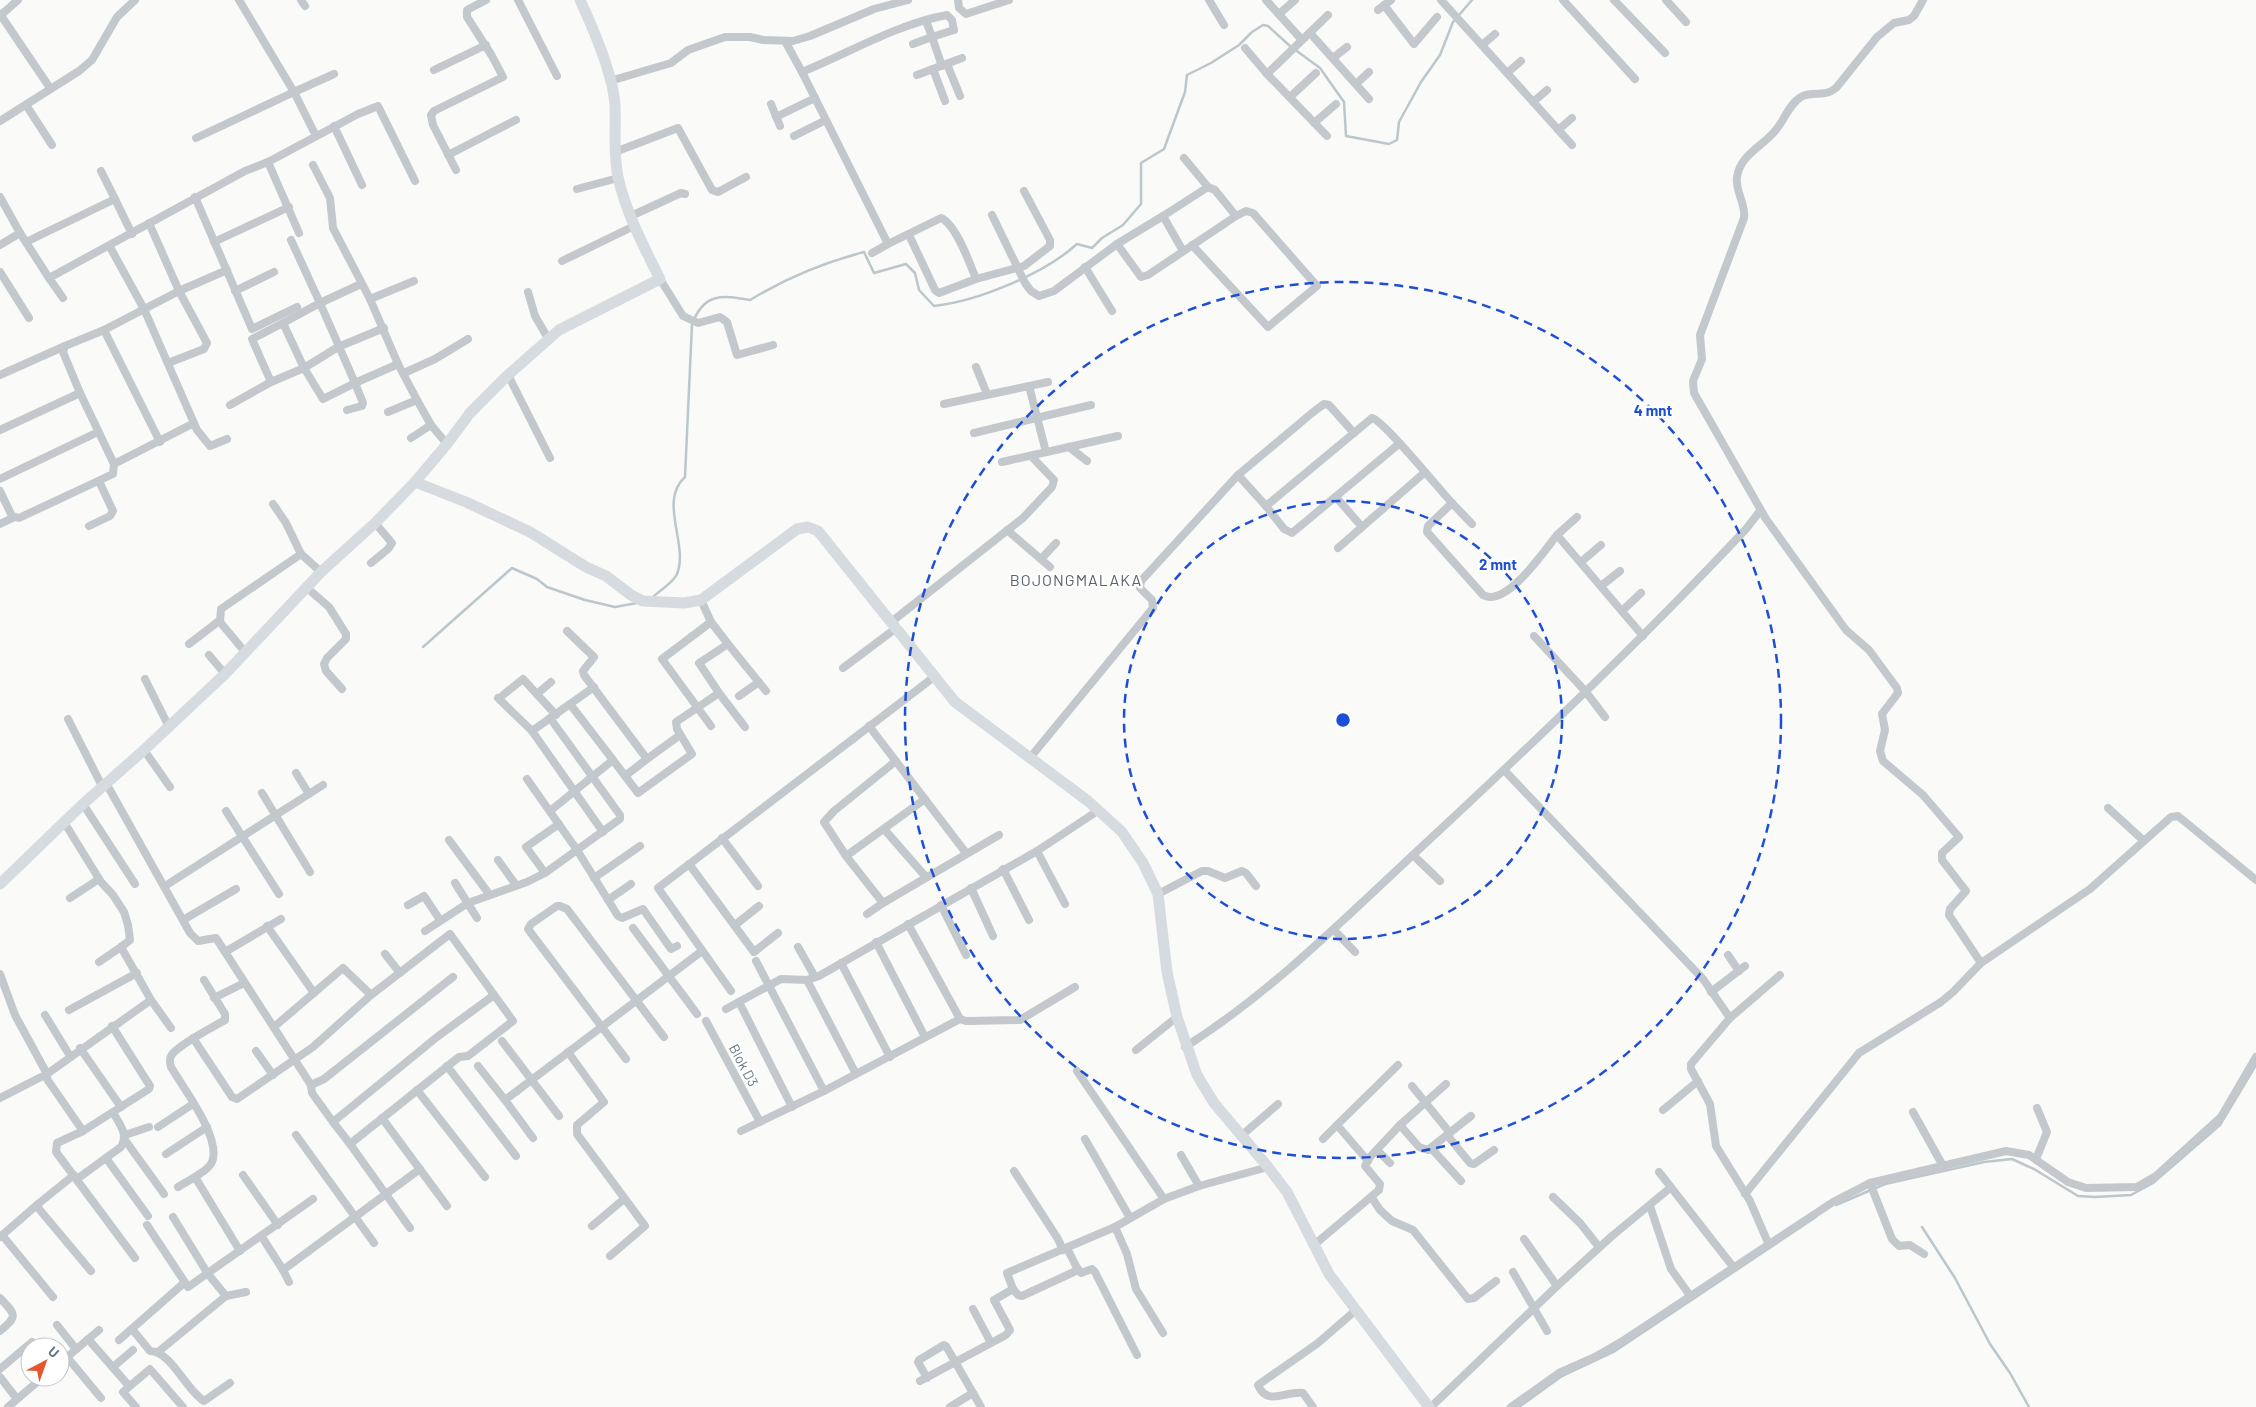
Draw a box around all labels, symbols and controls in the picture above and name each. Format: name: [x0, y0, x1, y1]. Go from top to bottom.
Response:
text: 4 mnt: [1634, 401, 1673, 419]
text: 2 mnt: [1479, 555, 1517, 573]
district label: BOJONGMALAKA: [1010, 570, 1142, 589]
centre of rings: [1334, 711, 1352, 729]
street label: Blok D3: [726, 1041, 762, 1089]
north arrow: [20, 1337, 70, 1387]
text: U: [45, 1343, 63, 1361]

